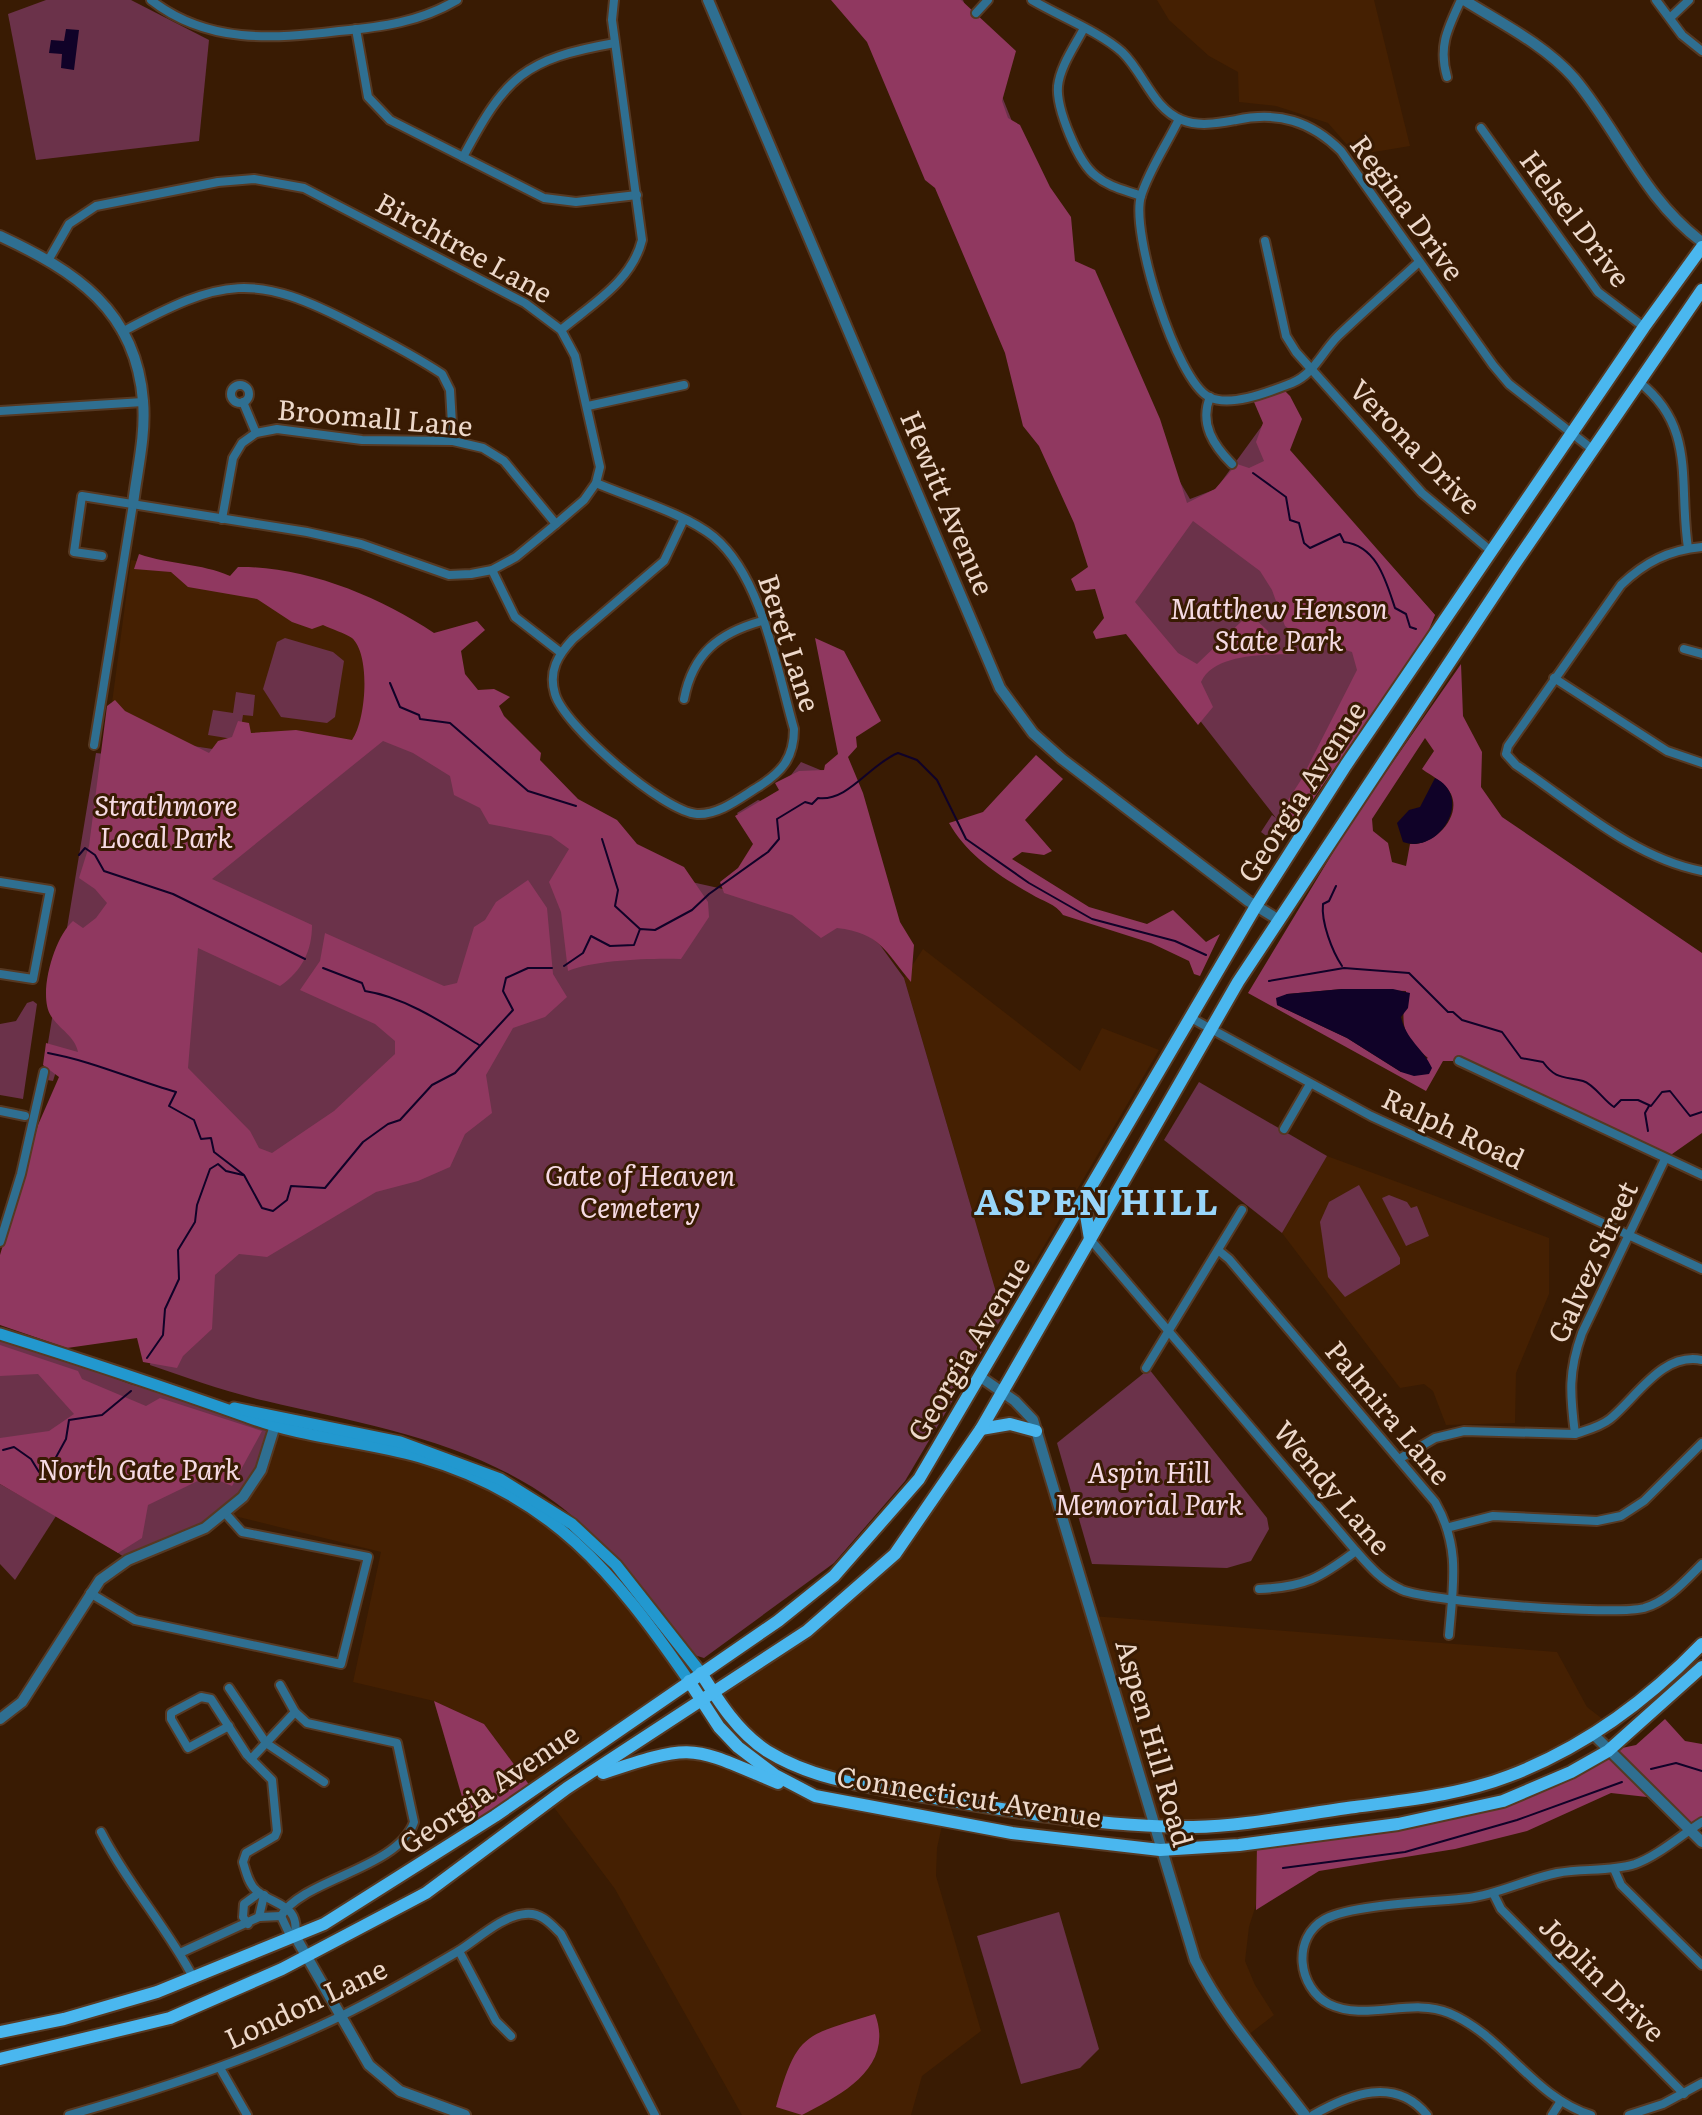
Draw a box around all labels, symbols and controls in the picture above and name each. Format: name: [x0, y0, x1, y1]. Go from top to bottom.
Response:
street label: Regina Drive: [1341, 125, 1476, 289]
street label: Helsel Drive: [1511, 140, 1642, 295]
street label: Birchtree Lane: [369, 180, 561, 312]
street label: Verona Drive: [1341, 368, 1492, 523]
street label: Broomall Lane: [276, 387, 475, 445]
street label: Hewitt Avenue: [891, 404, 1007, 601]
street label: Beret Lane: [749, 568, 833, 717]
park label: Matthew Henson State Park: [1170, 586, 1388, 660]
street label: Georgia Avenue: [1226, 692, 1375, 890]
park label: Strathmore Local Park: [94, 783, 238, 857]
street label: Ralph Road: [1376, 1076, 1532, 1179]
park label: Gate of Heaven Cemetery: [545, 1153, 736, 1227]
district label: ASPEN HILL: [974, 1173, 1220, 1226]
street label: Galvez Street: [1535, 1173, 1647, 1349]
street label: Georgia Avenue: [895, 1248, 1039, 1448]
street label: Palmira Lane: [1317, 1330, 1463, 1493]
street label: Wendy Lane: [1265, 1410, 1402, 1563]
park label: North Gate Park: [38, 1447, 241, 1489]
park label: Aspin Hill Memorial Park: [1055, 1450, 1244, 1524]
street label: Aspen Hill Road: [1106, 1634, 1206, 1851]
street label: Georgia Avenue: [390, 1712, 586, 1863]
street label: Connecticut Avenue: [834, 1753, 1105, 1837]
street label: Joplin Drive: [1531, 1905, 1676, 2050]
street label: London Lane: [217, 1946, 393, 2058]

